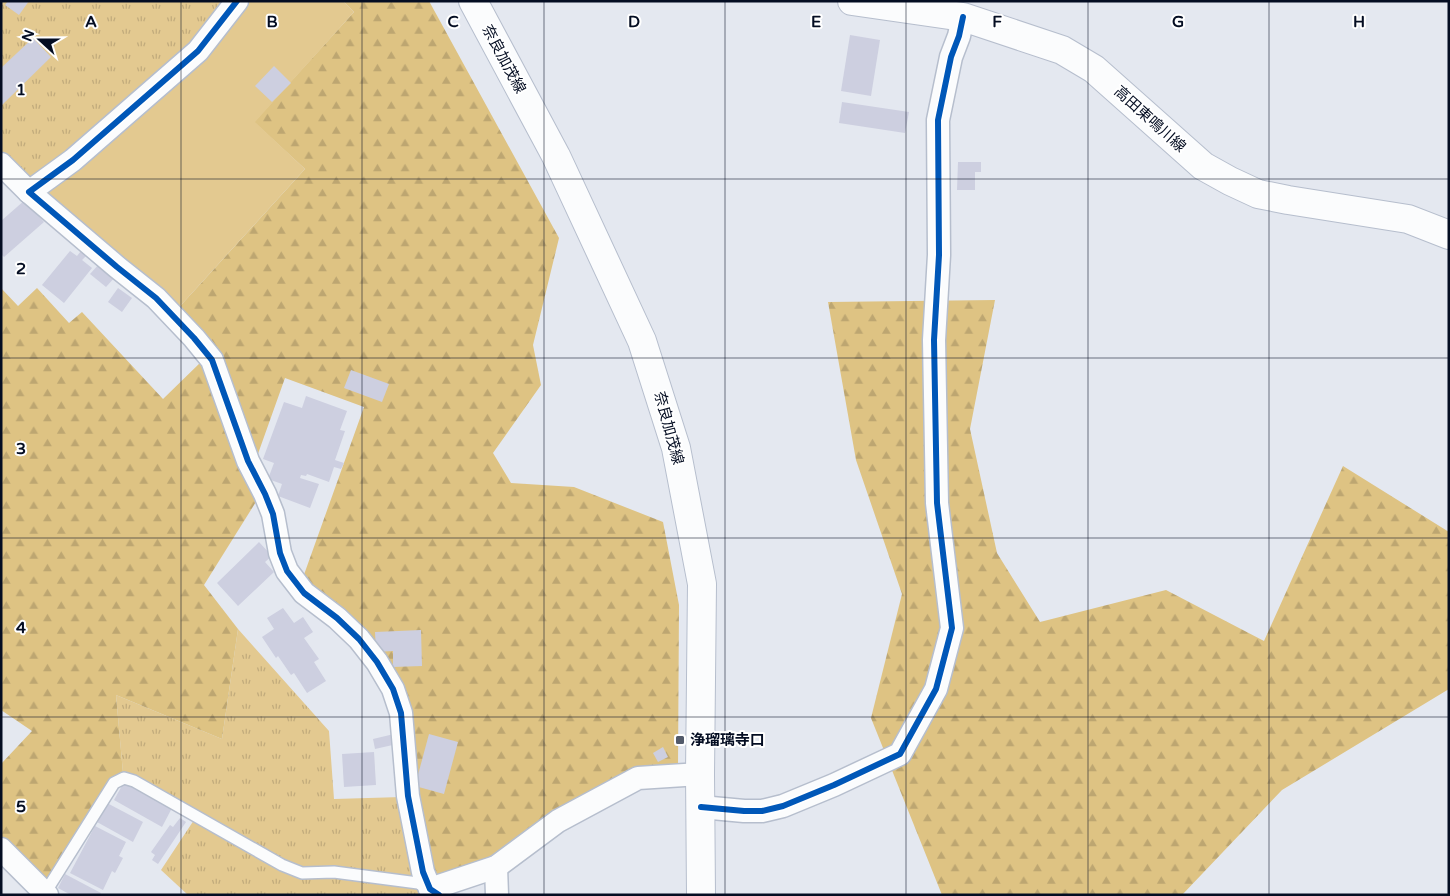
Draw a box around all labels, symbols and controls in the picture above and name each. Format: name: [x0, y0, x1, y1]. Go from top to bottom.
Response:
text: A: [85, 12, 97, 32]
text: B: [266, 12, 278, 32]
text: C: [447, 12, 459, 32]
text: D: [628, 12, 640, 32]
text: E: [811, 12, 821, 32]
text: F: [992, 12, 1002, 32]
text: G: [1172, 12, 1184, 32]
text: H: [1353, 12, 1365, 32]
north arrow: [15, 15, 65, 65]
street label: 奈良加茂線: [478, 22, 530, 96]
text: N: [18, 27, 38, 44]
text: 1: [16, 80, 26, 100]
street label: 高田東鳴川線: [1111, 82, 1189, 156]
text: 2: [16, 259, 26, 279]
street label: 奈良加茂線: [651, 389, 687, 467]
text: 3: [16, 439, 26, 459]
text: 4: [16, 618, 26, 638]
place label: 浄瑠璃寺口: [690, 731, 765, 749]
marker: 浄瑠璃寺口: [674, 734, 686, 746]
text: 5: [16, 797, 26, 817]

